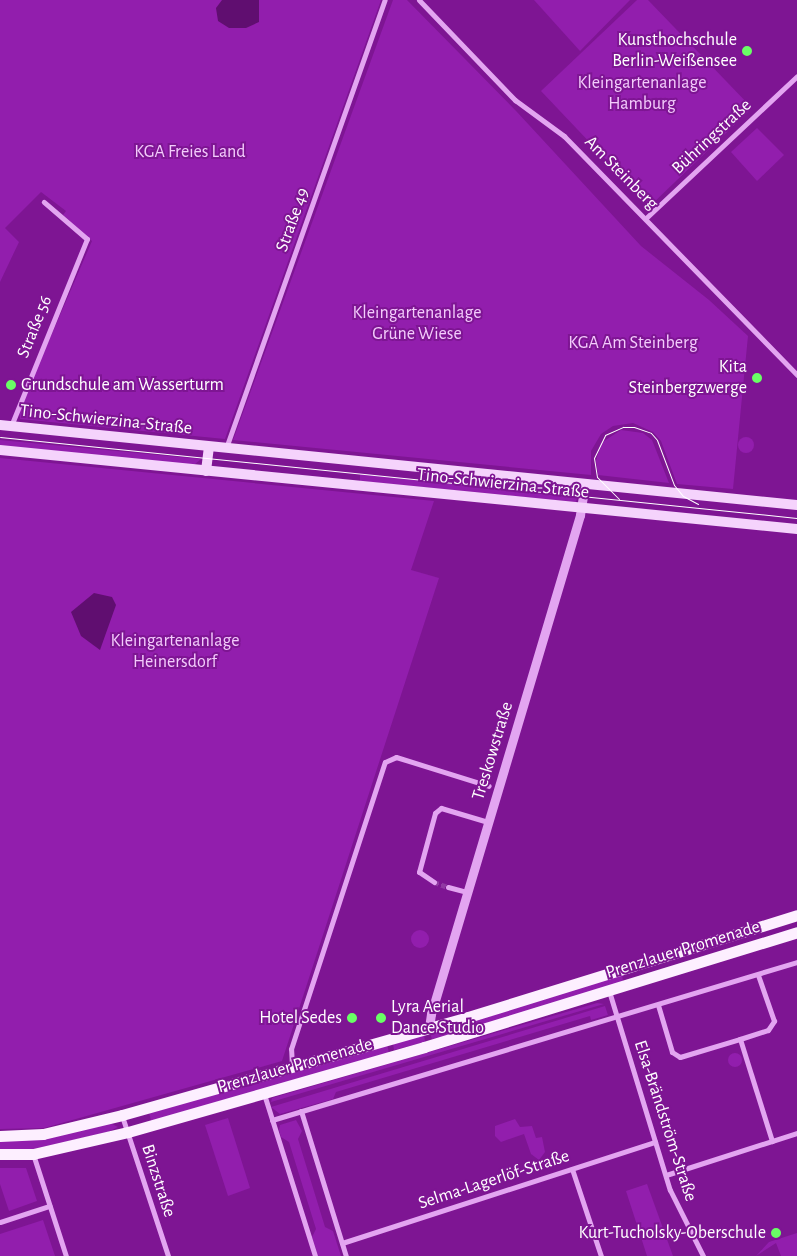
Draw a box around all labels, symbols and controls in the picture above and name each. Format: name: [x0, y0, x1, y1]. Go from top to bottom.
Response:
place label: Kunsthochschule Berlin-Weißensee: [612, 30, 737, 72]
marker: Kunsthochschule Berlin-Weißensee: [741, 45, 753, 57]
park label: Kleingartenanlage Hamburg: [577, 73, 707, 116]
street label: Bühringstraße: [668, 95, 756, 179]
street label: Am Steinberg: [580, 132, 662, 214]
park label: KGA Freies Land: [134, 141, 246, 163]
street label: Straße 49: [271, 185, 315, 255]
street label: Straße 56: [13, 293, 57, 361]
park label: Kleingartenanlage Grüne Wiese: [352, 303, 482, 346]
park label: KGA Am Steinberg: [568, 332, 698, 354]
place label: Kita Steinbergzwerge: [628, 357, 747, 399]
marker: Kita Steinbergzwerge: [751, 372, 763, 384]
place label: Grundschule am Wasserturm: [21, 374, 224, 396]
marker: Grundschule am Wasserturm: [5, 379, 17, 391]
street label: Tino-Schwierzina-Straße: [19, 400, 193, 440]
street label: Tino-Schwierzina-Straße: [416, 464, 590, 504]
park label: Kleingartenanlage Heinersdorf: [110, 631, 240, 674]
street label: Treskowstraße: [468, 699, 518, 803]
street label: Prenzlauer Promenade: [603, 916, 763, 984]
place label: Lyra Aerial Dance Studio: [391, 997, 484, 1040]
place label: Hotel Sedes: [259, 1007, 342, 1029]
marker: Hotel Sedes: [346, 1012, 358, 1024]
marker: Lyra Aerial Dance Studio: [375, 1012, 387, 1024]
street label: Prenzlauer Promenade: [215, 1034, 375, 1098]
street label: Elsa-Brändström-Straße: [629, 1038, 701, 1204]
street label: Binzstraße: [136, 1142, 180, 1220]
street label: Selma-Lagerlöf-Straße: [416, 1145, 572, 1215]
place label: Kurt-Tucholsky-Oberschule: [578, 1222, 766, 1244]
marker: Kurt-Tucholsky-Oberschule: [770, 1227, 782, 1239]

